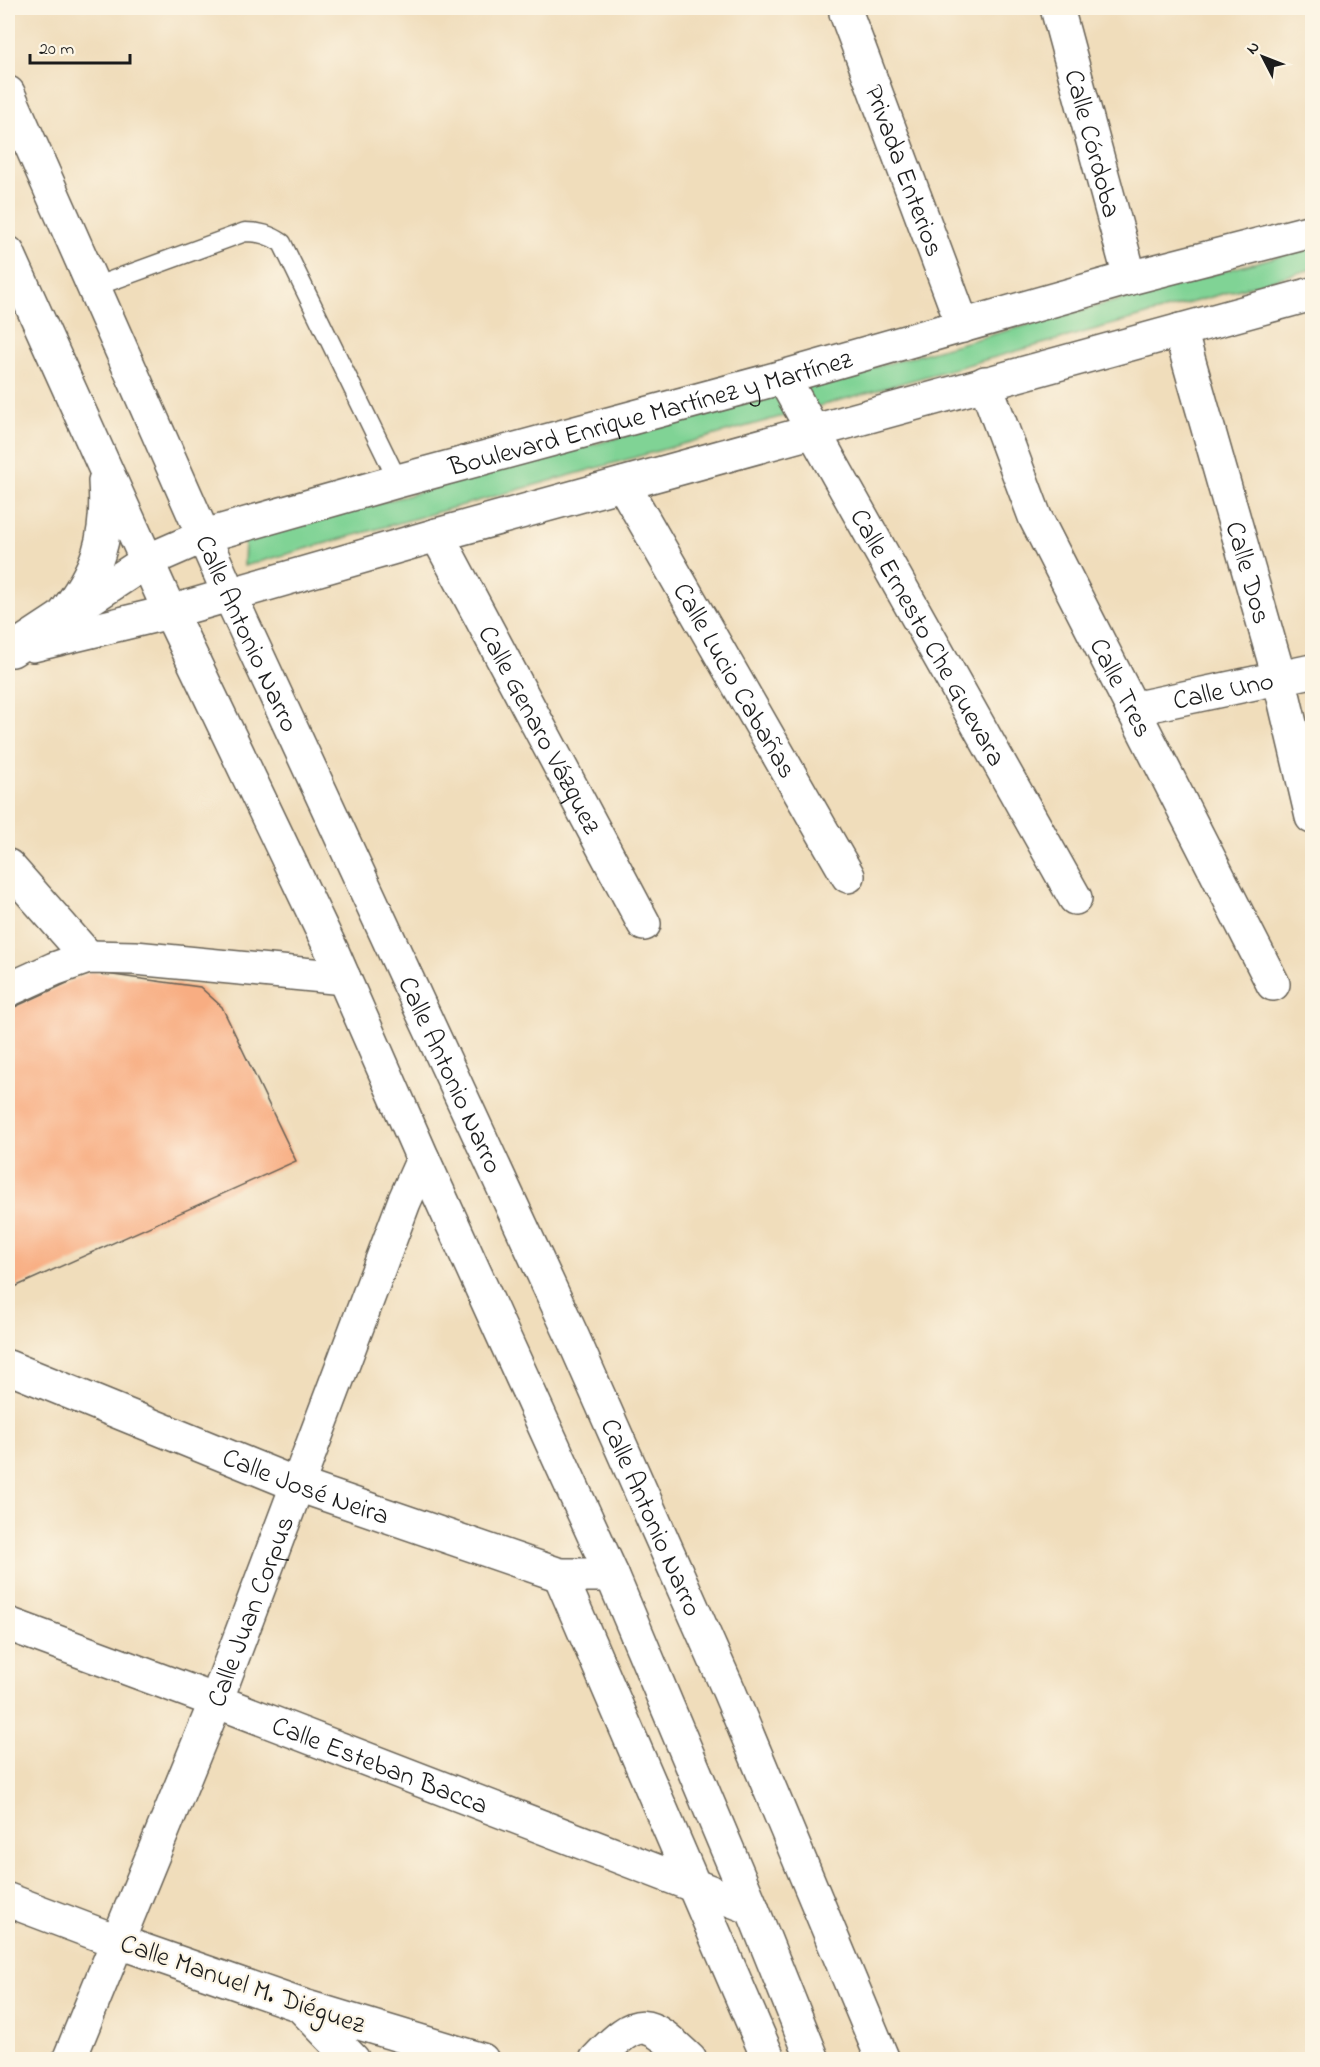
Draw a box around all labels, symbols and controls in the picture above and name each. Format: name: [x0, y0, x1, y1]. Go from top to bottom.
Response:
scale bar: [30, 27, 130, 65]
north arrow: [1233, 27, 1293, 87]
text: N: [1241, 36, 1266, 60]
text: 20 m: [39, 37, 74, 63]
street label: Calle Córdoba: [1052, 65, 1130, 222]
street label: Privada Enterios: [853, 80, 952, 263]
street label: Boulevard Enrique Martínez y Martínez: [444, 341, 858, 489]
street label: Calle Ernesto Che Guevara: [839, 502, 1014, 774]
street label: Calle Dos: [1214, 517, 1280, 629]
street label: Calle Antonio Narro: [183, 529, 307, 739]
street label: Calle Lucio Cabañas: [662, 576, 805, 787]
street label: Calle Genaro Vázquez: [467, 619, 610, 842]
street label: Calle Tres: [1078, 632, 1161, 745]
street label: Calle Uno: [1170, 663, 1277, 722]
street label: Calle Antonio Narro: [387, 971, 511, 1180]
street label: Calle Antonio Narro: [589, 1413, 711, 1623]
street label: Calle José Neira: [216, 1439, 394, 1537]
street label: Calle Juan Corpus: [198, 1511, 306, 1713]
street label: Calle Esteban Bacca: [266, 1707, 493, 1826]
street label: Calle Manuel M. Diéguez: [114, 1925, 371, 2046]

